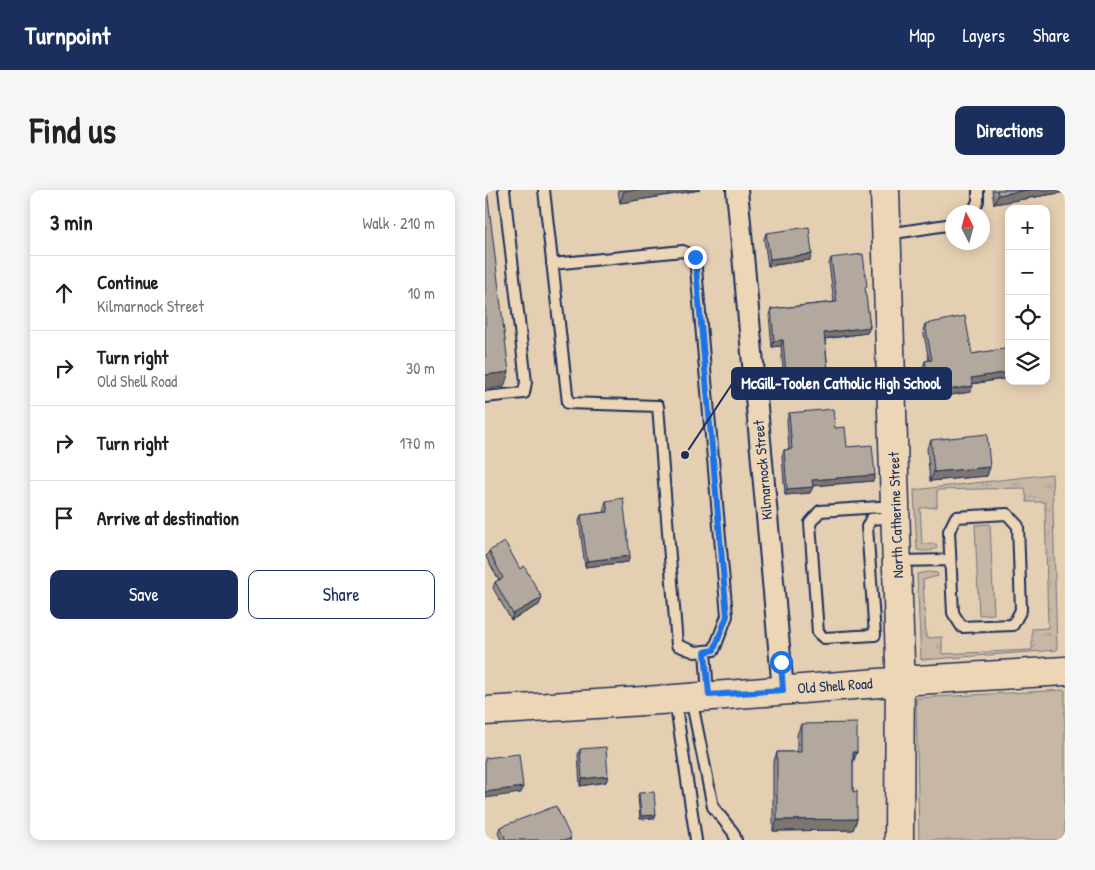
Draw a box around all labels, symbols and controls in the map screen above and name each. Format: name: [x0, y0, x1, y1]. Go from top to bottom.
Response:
text: Turnpoint: [25, 19, 110, 51]
text: Map: [909, 23, 935, 48]
text: Layers: [963, 23, 1005, 48]
text: Share: [1033, 23, 1070, 48]
button: Directions: [955, 106, 1065, 155]
text: Find us: [30, 107, 116, 154]
north arrow: [945, 205, 990, 250]
map controls: [1005, 205, 1050, 385]
button: +: [1005, 205, 1050, 250]
text: 3 min: [50, 208, 93, 237]
text: Walk · 210 m: [362, 212, 435, 234]
route end: [684, 246, 707, 269]
button: −: [1005, 250, 1050, 295]
text: Continue: [97, 269, 158, 295]
icon: ahead: [50, 279, 78, 307]
text: 10 m: [407, 282, 435, 304]
text: Kilmarnock Street: [97, 295, 204, 317]
button: locate: [1005, 295, 1050, 340]
button: layers: [1005, 340, 1050, 385]
text: Turn right: [97, 344, 168, 370]
icon: right: [50, 354, 78, 382]
text: 30 m: [406, 357, 435, 379]
callout: McGill-Toolen Catholic High School: [732, 368, 951, 399]
text: Old Shell Road: [97, 370, 177, 392]
text: McGill-Toolen Catholic High School: [741, 372, 942, 395]
street label: Kilmarnock Street: [748, 418, 777, 521]
icon: right: [50, 429, 78, 457]
text: Turn right: [97, 430, 168, 456]
text: 170 m: [400, 432, 435, 454]
street label: North Catherine Street: [883, 451, 908, 579]
icon: arrive: [50, 504, 78, 532]
text: Arrive at destination: [97, 505, 239, 531]
button: Save: [50, 570, 238, 619]
button: Share: [248, 570, 435, 619]
route start: [770, 651, 793, 674]
street label: Old Shell Road: [797, 672, 873, 699]

